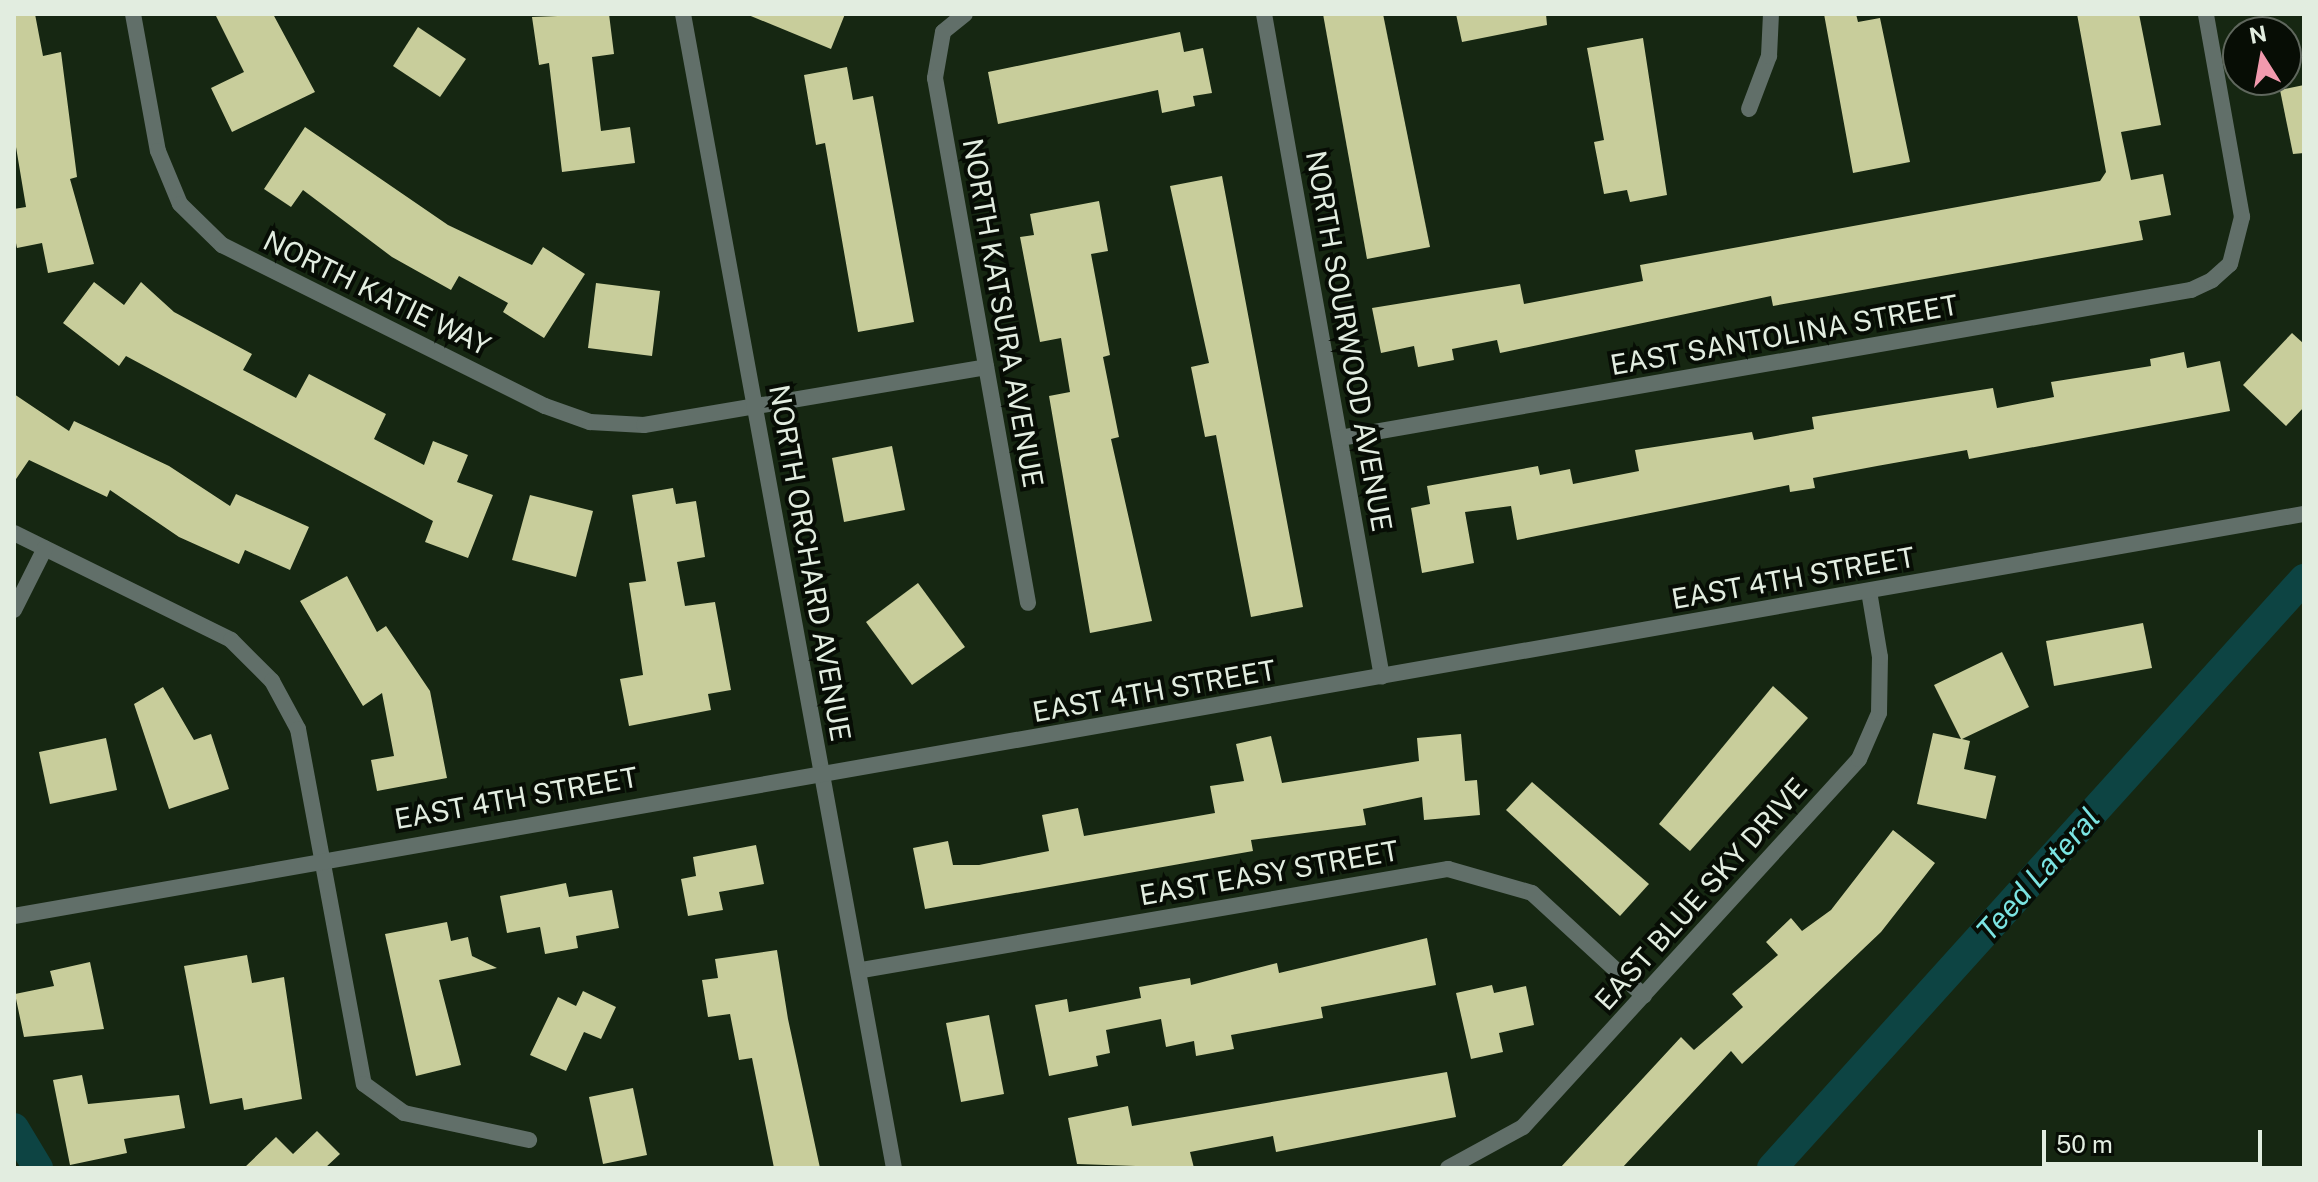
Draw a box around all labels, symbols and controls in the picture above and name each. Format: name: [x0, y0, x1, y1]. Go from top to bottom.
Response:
north arrow: [2222, 16, 2302, 96]
text: N: [2247, 20, 2269, 49]
street label: NORTH KATSURA AVENUE: [956, 136, 1050, 490]
street label: NORTH SOURWOOD AVENUE: [1299, 148, 1399, 534]
street label: NORTH KATIE WAY: [258, 223, 496, 363]
street label: EAST SANTOLINA STREET: [1608, 288, 1960, 382]
street label: NORTH ORCHARD AVENUE: [762, 382, 858, 744]
street label: EAST 4TH STREET: [1669, 540, 1917, 616]
street label: EAST 4TH STREET: [1030, 653, 1278, 729]
street label: EAST 4TH STREET: [392, 760, 640, 836]
street label: EAST BLUE SKY DRIVE: [1588, 771, 1814, 1017]
water label: Teed Lateral: [1969, 800, 2107, 948]
street label: EAST EASY STREET: [1137, 834, 1401, 912]
scale bar: [2046, 1114, 2266, 1164]
text: 50 m: [2056, 1130, 2113, 1158]

